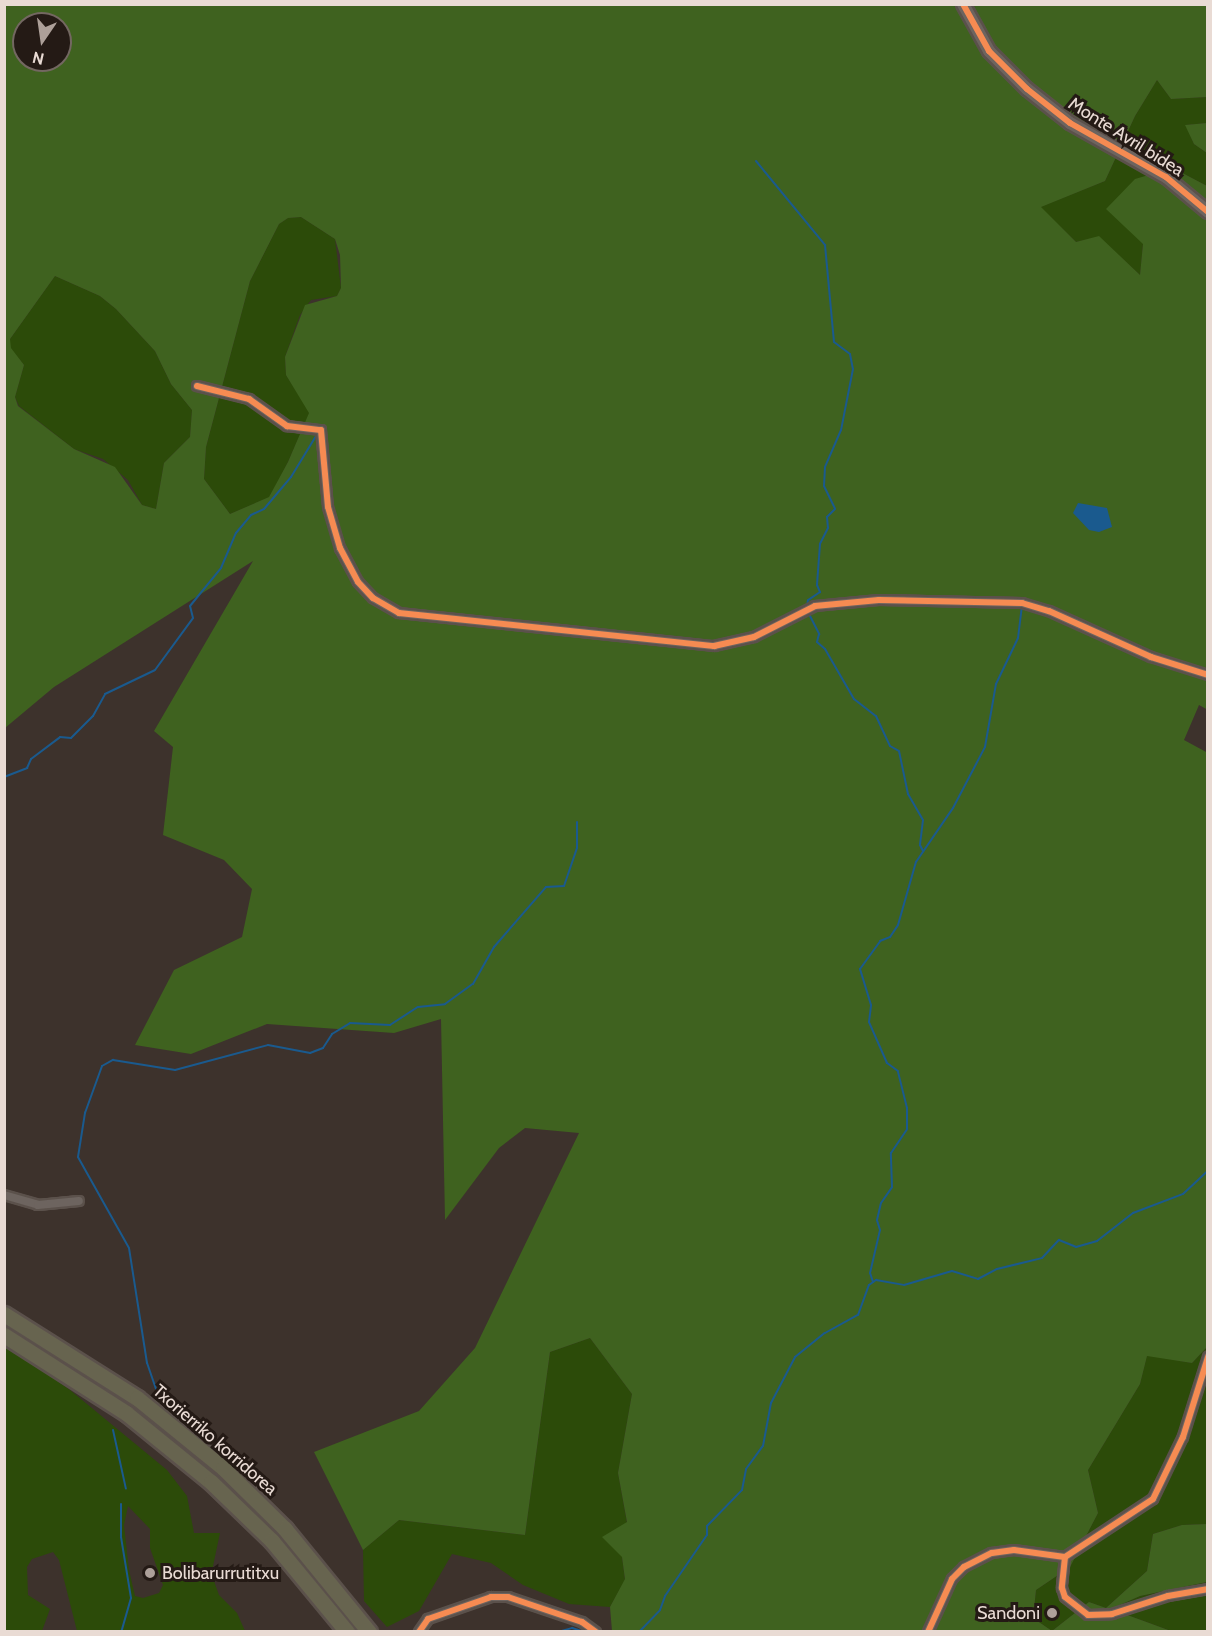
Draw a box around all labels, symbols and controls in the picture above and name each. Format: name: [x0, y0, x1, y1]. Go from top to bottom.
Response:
north arrow: [12, 12, 72, 72]
text: N: [31, 48, 46, 69]
street label: Monte Avril bidea: [1064, 93, 1188, 181]
street label: Txorierriko korridorea: [148, 1380, 282, 1500]
place label: Bolibarurrutitxu: [162, 1562, 279, 1584]
marker: Bolibarurrutitxu: [143, 1566, 157, 1580]
place label: Sandoni: [977, 1602, 1040, 1624]
marker: Sandoni: [1045, 1606, 1059, 1620]

